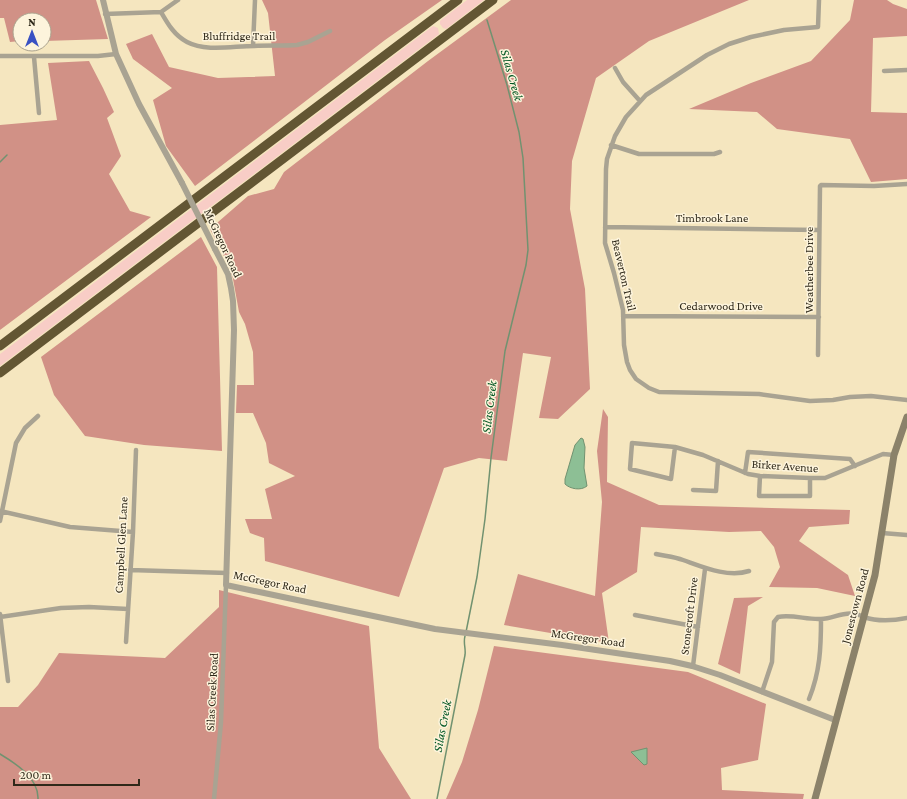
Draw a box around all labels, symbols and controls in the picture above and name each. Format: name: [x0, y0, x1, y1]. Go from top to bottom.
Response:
north arrow: [12, 12, 52, 52]
text: N: [28, 16, 36, 28]
street label: Bluffridge Trail: [203, 29, 275, 43]
water label: Silas Creek: [498, 48, 527, 104]
street label: McGregor Road: [201, 206, 245, 280]
street label: Timbrook Lane: [676, 211, 748, 225]
street label: Weatherbee Drive: [802, 227, 816, 313]
street label: Beaverton Trail: [609, 238, 639, 312]
street label: Cedarwood Drive: [679, 299, 763, 313]
water label: Silas Creek: [478, 379, 500, 434]
street label: Birker Avenue: [751, 457, 819, 475]
street label: Campbell Glen Lane: [111, 496, 131, 594]
street label: Jonestown Road: [838, 566, 872, 646]
street label: McGregor Road: [232, 567, 308, 597]
street label: Stonecroft Drive: [677, 576, 701, 656]
street label: McGregor Road: [550, 626, 626, 650]
street label: Silas Creek Road: [203, 652, 221, 732]
water label: Silas Creek: [430, 697, 455, 753]
scale bar: [14, 761, 139, 787]
text: 200 m: [20, 768, 52, 782]

